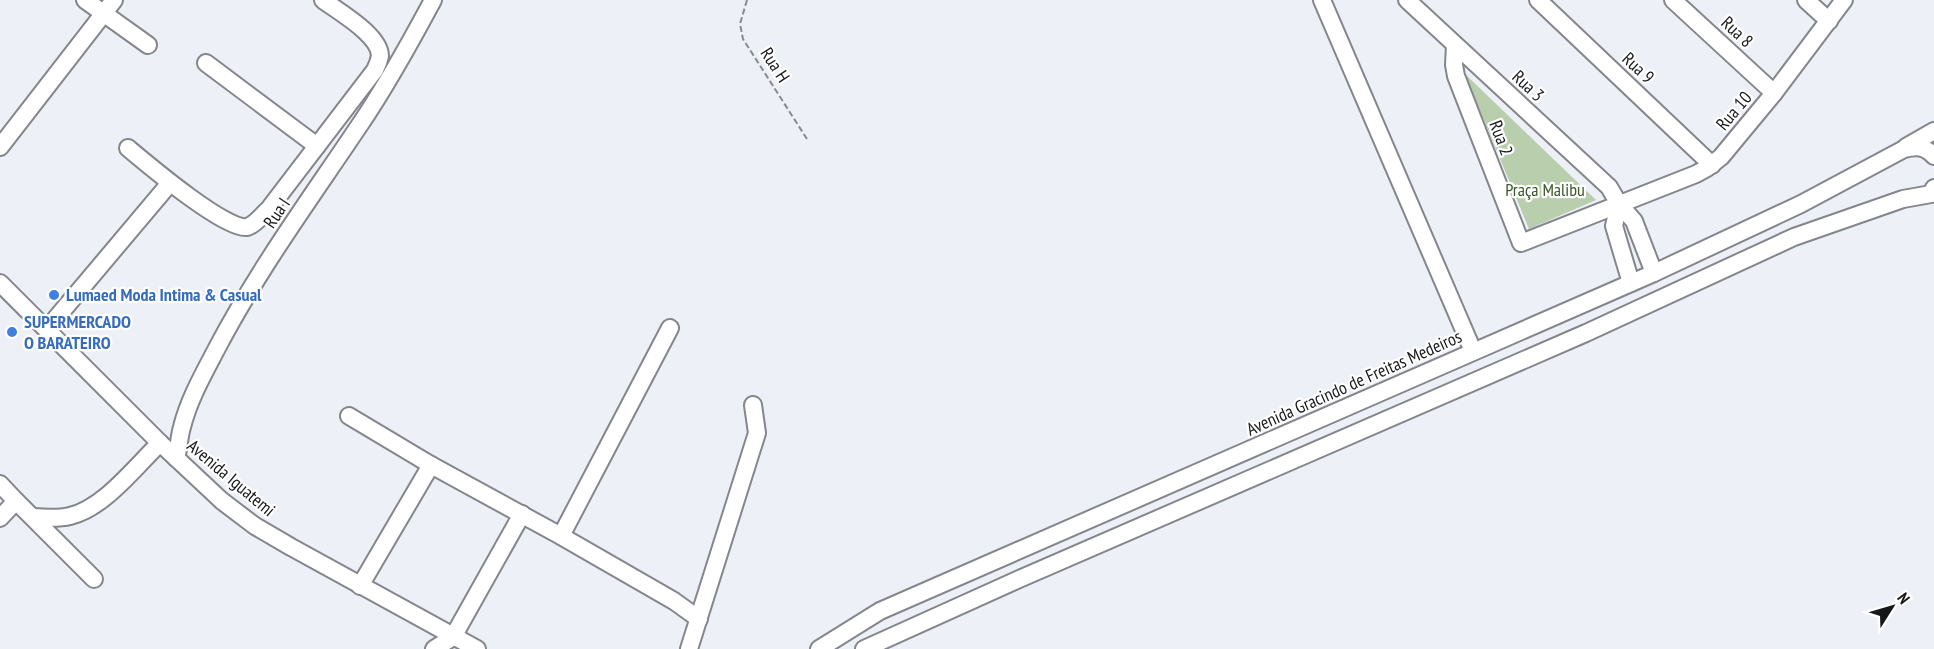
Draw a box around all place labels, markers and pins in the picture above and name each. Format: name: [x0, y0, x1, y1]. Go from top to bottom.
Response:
place label: Lumaed Moda Intima & Casual: [66, 283, 262, 306]
marker: Lumaed Moda Intima & Casual: [47, 288, 61, 302]
place label: SUPERMERCADO O BARATEIRO: [24, 310, 131, 354]
marker: SUPERMERCADO O BARATEIRO: [5, 325, 19, 339]

